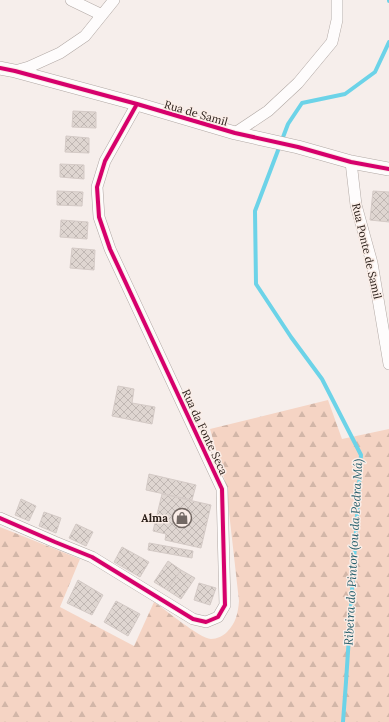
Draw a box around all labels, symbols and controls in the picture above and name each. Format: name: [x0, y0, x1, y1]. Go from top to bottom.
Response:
street label: Rua de Samil: [163, 97, 229, 129]
street label: Rua Ponte de Samil: [349, 202, 385, 300]
street label: Rua da Fonte Seca: [179, 387, 231, 477]
water label: Ribeira do Pintor (ou da Pedra Má): [341, 458, 366, 646]
shop icon: Alma: [171, 507, 193, 529]
place label: Alma: [141, 511, 168, 525]

